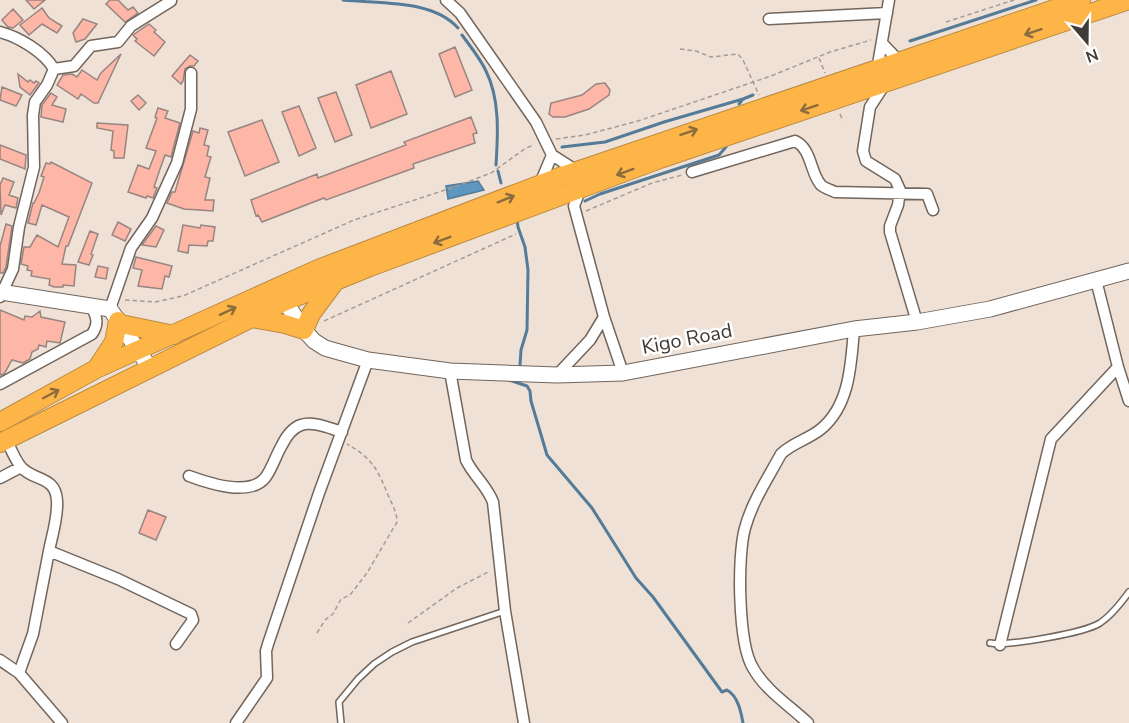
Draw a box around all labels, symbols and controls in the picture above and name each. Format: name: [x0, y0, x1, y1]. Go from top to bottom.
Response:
north arrow: [1057, 12, 1117, 72]
one-way arrow: [1024, 27, 1043, 38]
text: N: [1082, 43, 1101, 68]
one-way arrow: [800, 104, 819, 115]
one-way arrow: [679, 126, 698, 137]
one-way arrow: [616, 167, 634, 178]
one-way arrow: [496, 193, 515, 204]
one-way arrow: [433, 235, 452, 246]
one-way arrow: [218, 305, 236, 317]
street label: Kigo Road: [639, 317, 735, 361]
one-way arrow: [42, 388, 60, 399]

